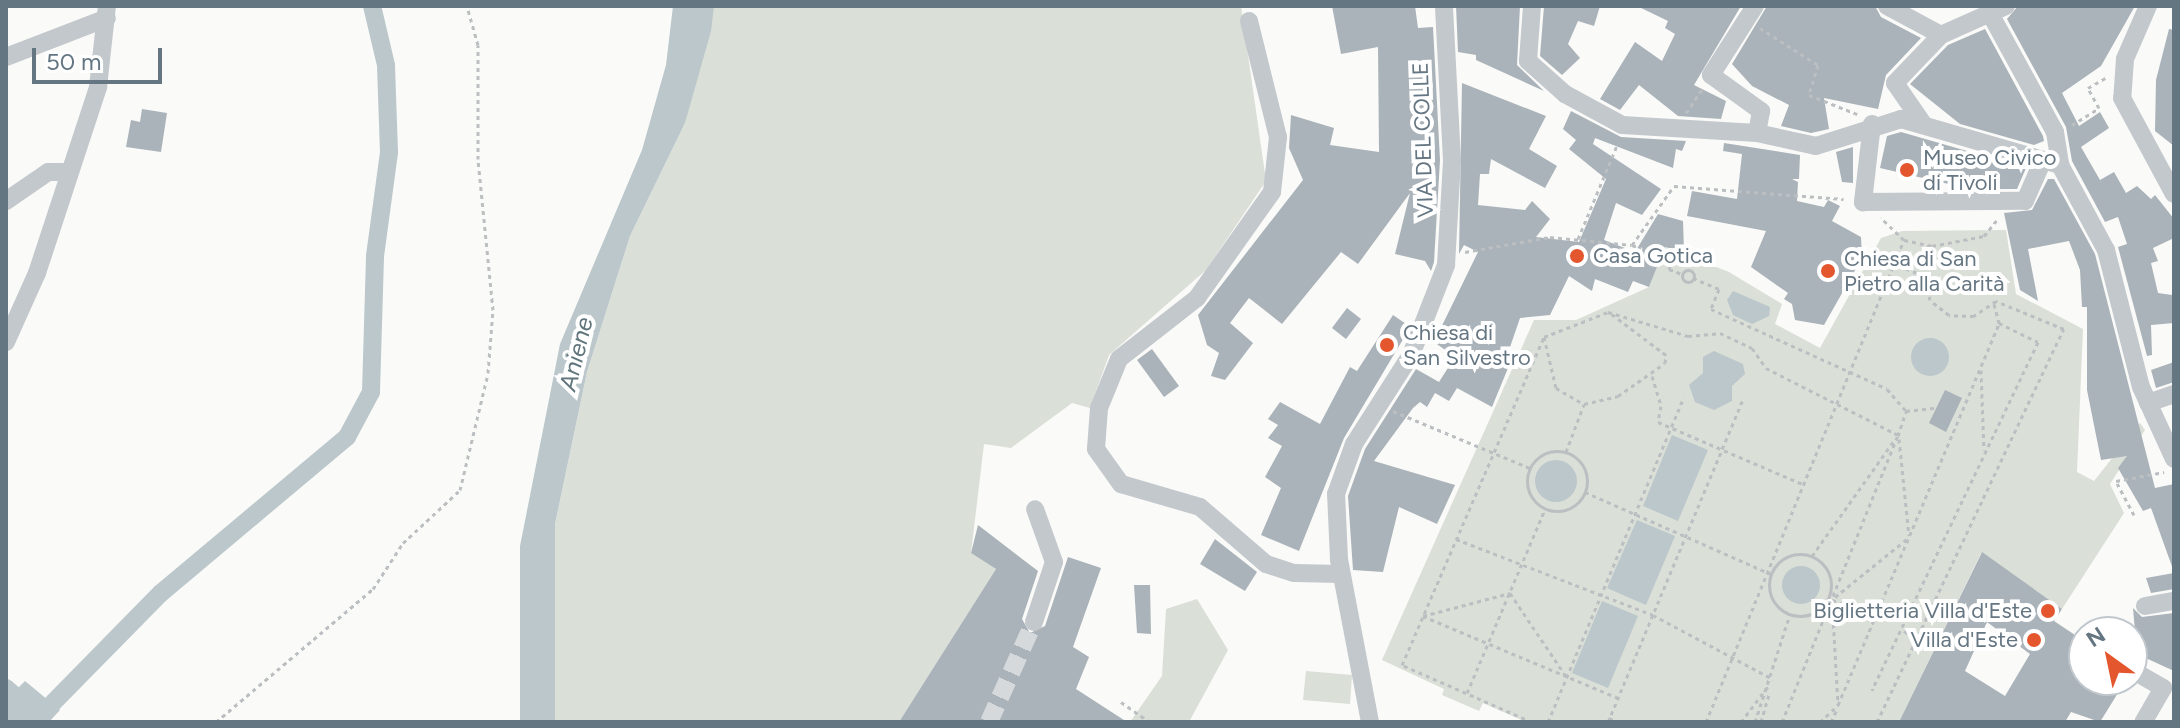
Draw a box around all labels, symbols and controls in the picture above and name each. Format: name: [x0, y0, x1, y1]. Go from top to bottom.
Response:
scale bar: [36, 32, 166, 82]
text: 50 m: [46, 47, 102, 76]
street label: VIA DEL COLLE: [1407, 62, 1439, 218]
place label: Museo Civico di Tivoli: [1923, 144, 2057, 196]
marker: Museo Civico di Tivoli: [1898, 161, 1916, 179]
place label: Casa Gotica: [1593, 243, 1713, 269]
place label: Chiesa di San Pietro alla Carità: [1844, 245, 2004, 296]
marker: Casa Gotica: [1568, 247, 1586, 265]
marker: Chiesa di San Pietro alla Carità: [1819, 262, 1837, 280]
water label: Aniene: [553, 314, 599, 394]
place label: Chiesa di San Silvestro: [1403, 319, 1531, 370]
marker: Chiesa di San Silvestro: [1378, 336, 1396, 354]
place label: Biglietteria Villa d'Este: [1813, 598, 2032, 624]
marker: Biglietteria Villa d'Este: [2039, 602, 2057, 620]
north arrow: [2068, 616, 2148, 696]
text: N: [2081, 621, 2110, 653]
place label: Villa d'Este: [1910, 627, 2018, 653]
marker: Villa d'Este: [2025, 631, 2043, 649]

